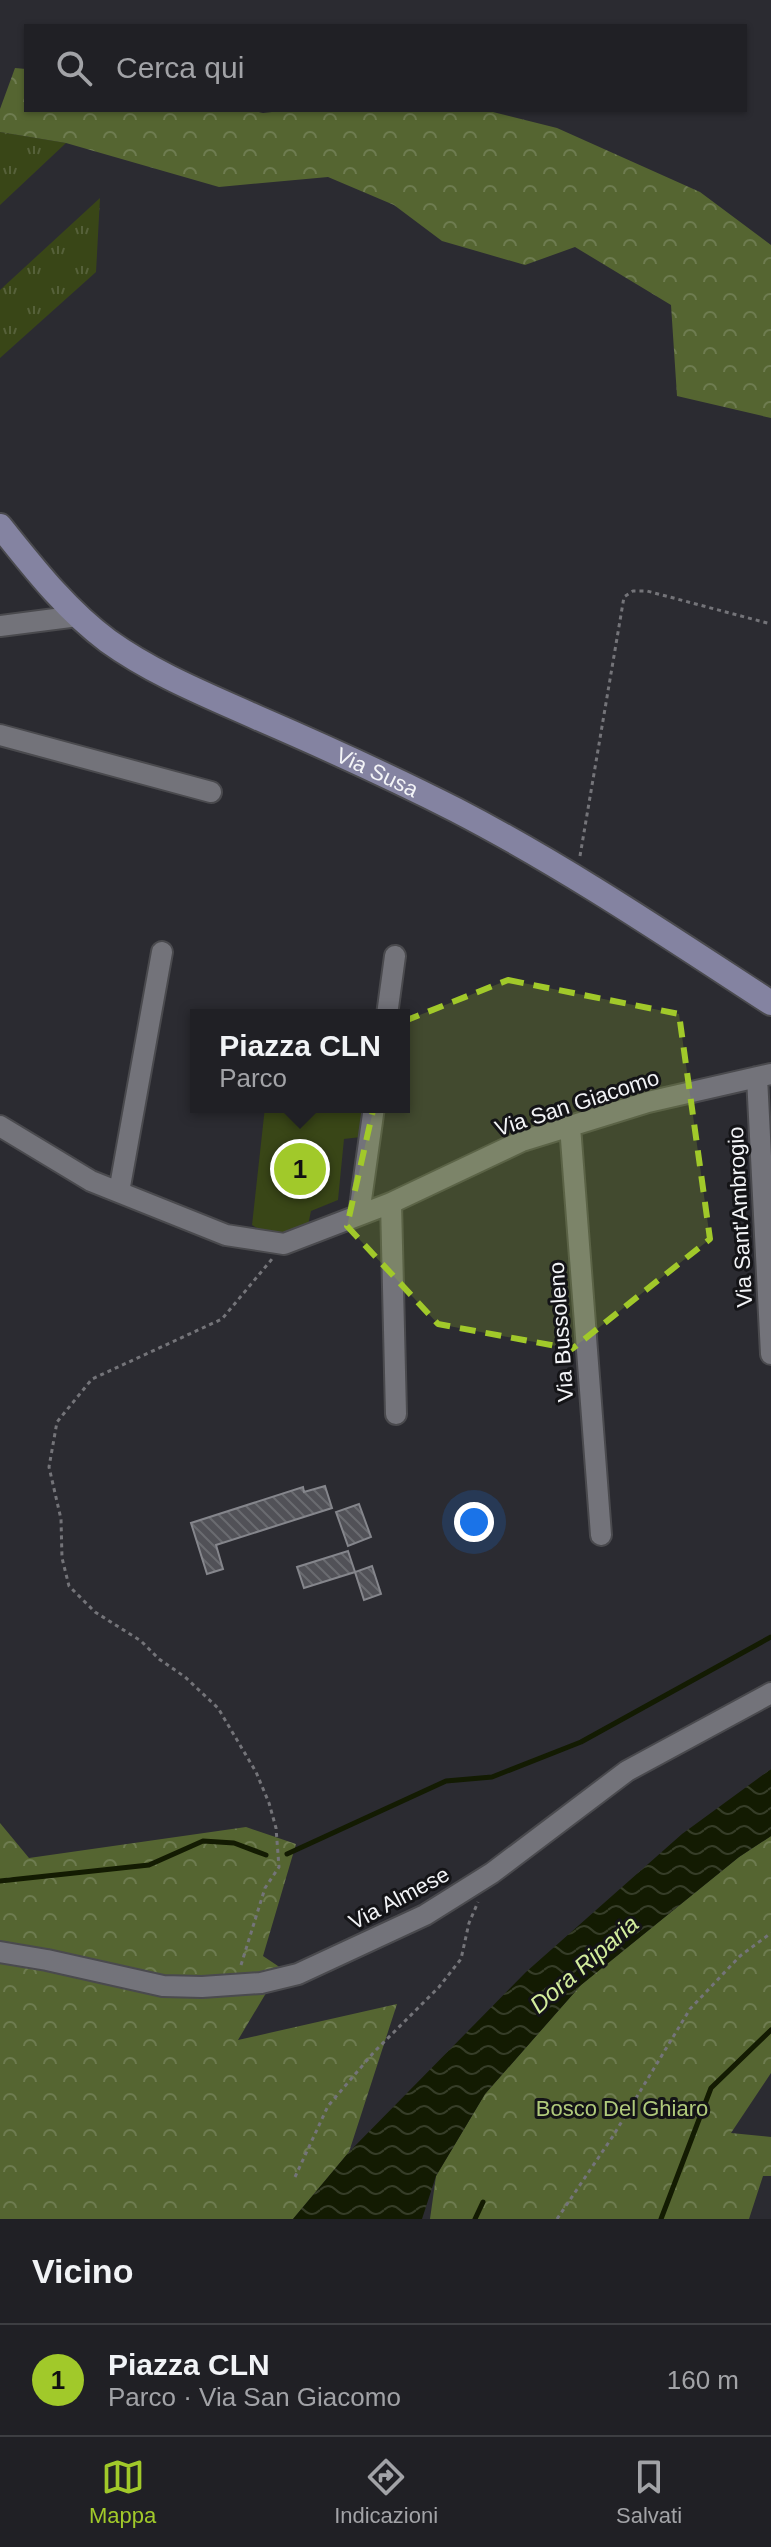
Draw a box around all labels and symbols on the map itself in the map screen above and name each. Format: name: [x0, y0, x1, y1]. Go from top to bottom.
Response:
street label: Via Susa: [332, 742, 423, 802]
street label: Via San Giacomo: [492, 1065, 662, 1141]
street label: Via Sant'Ambrogio: [723, 1126, 757, 1308]
pin: 1: [274, 1139, 326, 1199]
street label: Via Bussoleno: [544, 1261, 578, 1403]
your location: [454, 1502, 494, 1542]
street label: Via Almese: [345, 1861, 453, 1935]
water label: Dora Riparia: [524, 1910, 644, 2018]
park label: Bosco Del Ghiaro: [536, 2096, 708, 2121]

